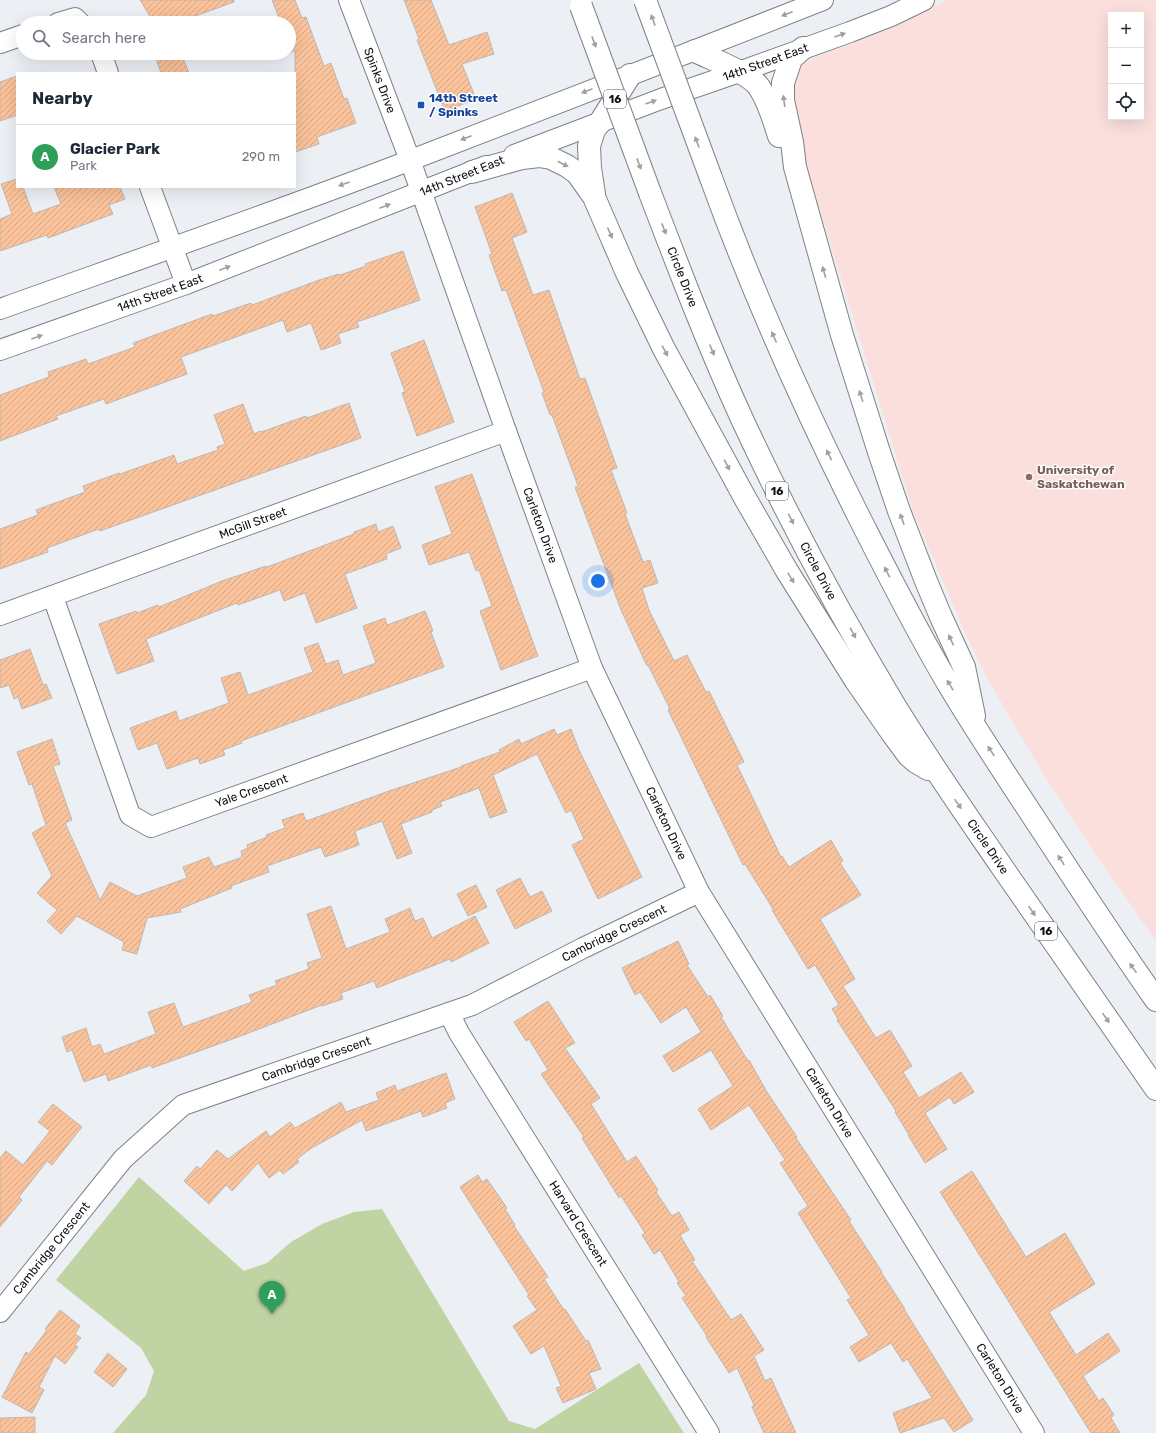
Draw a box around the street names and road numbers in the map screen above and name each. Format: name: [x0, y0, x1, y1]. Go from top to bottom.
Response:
street label: 14th Street East: [721, 41, 810, 84]
street label: Spinks Drive: [361, 46, 399, 115]
road number: 16: [604, 90, 626, 108]
street label: 14th Street East: [418, 153, 507, 199]
street label: Circle Drive: [664, 245, 701, 309]
street label: 14th Street East: [115, 271, 205, 315]
road number: 16: [766, 482, 788, 500]
street label: Carleton Drive: [520, 485, 560, 565]
street label: McGill Street: [217, 504, 289, 542]
street label: Circle Drive: [797, 540, 839, 602]
street label: Yale Crescent: [213, 771, 290, 810]
street label: Carleton Drive: [643, 784, 690, 862]
street label: Circle Drive: [964, 816, 1012, 877]
street label: Cambridge Crescent: [559, 902, 669, 965]
road number: 16: [1035, 922, 1057, 940]
street label: Cambridge Crescent: [260, 1033, 373, 1084]
street label: Carleton Drive: [803, 1065, 857, 1140]
street label: Harvard Crescent: [546, 1178, 610, 1269]
street label: Cambridge Crescent: [10, 1199, 93, 1297]
street label: Carleton Drive: [973, 1341, 1027, 1416]

